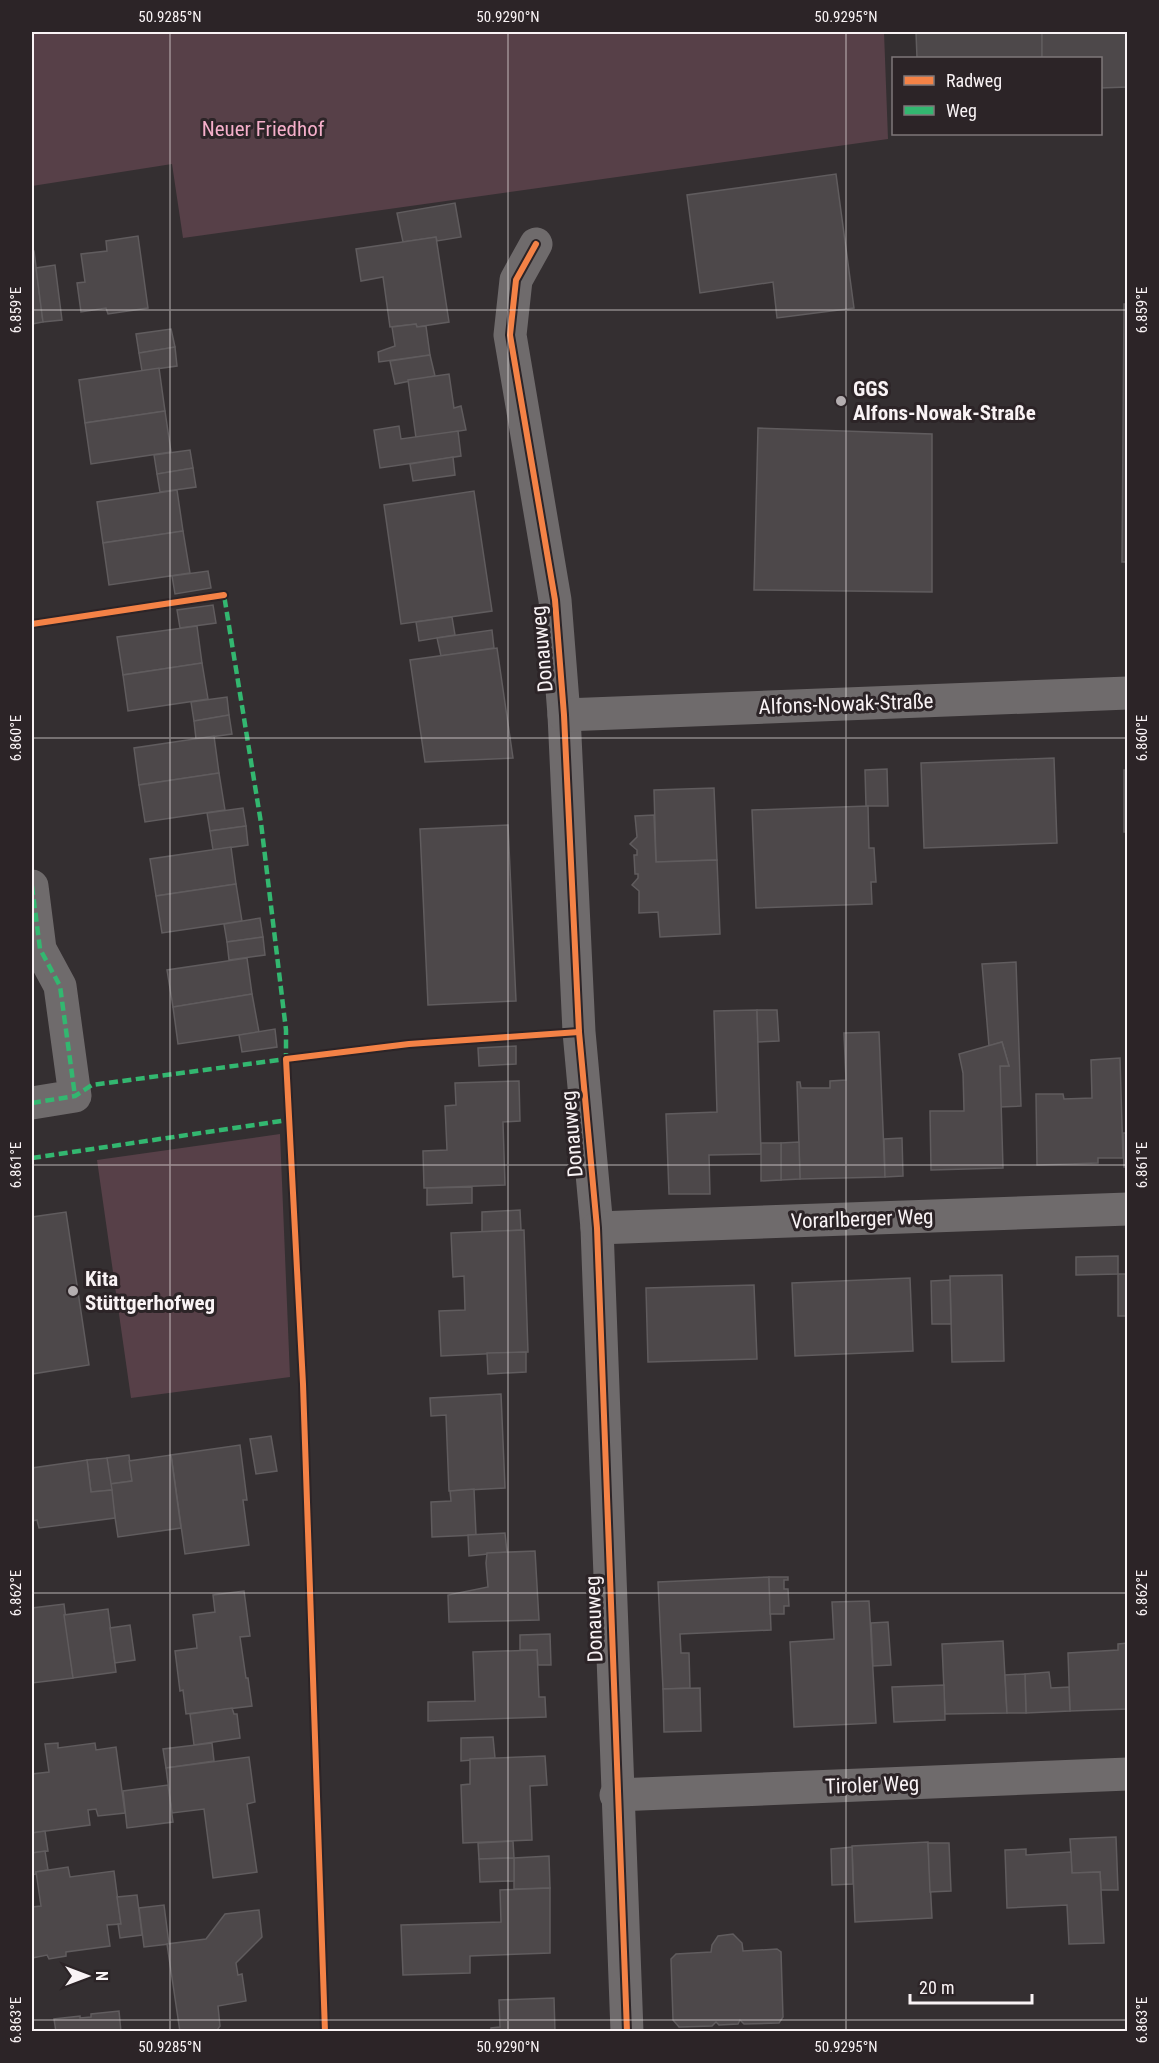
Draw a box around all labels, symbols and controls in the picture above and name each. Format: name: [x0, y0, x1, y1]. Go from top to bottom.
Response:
text: 50.9285°N: [138, 8, 202, 26]
text: 50.9290°N: [476, 8, 540, 26]
text: 50.9295°N: [814, 8, 878, 26]
legend: [892, 57, 1102, 135]
text: Radweg: [946, 70, 1002, 91]
text: Weg: [946, 100, 977, 121]
park label: Neuer Friedhof: [202, 117, 325, 141]
text: 6.859°E: [7, 287, 25, 333]
text: 6.859°E: [1133, 287, 1151, 333]
place label: GGS Alfons-Nowak-Straße: [853, 377, 1036, 425]
marker: GGS Alfons-Nowak-Straße: [834, 394, 848, 408]
street label: Donauweg: [526, 605, 558, 693]
street label: Alfons-Nowak-Straße: [758, 689, 934, 719]
text: 6.860°E: [7, 715, 25, 761]
text: 6.860°E: [1133, 715, 1151, 761]
street label: Donauweg: [556, 1090, 588, 1178]
text: 6.861°E: [7, 1142, 25, 1188]
text: 6.861°E: [1133, 1142, 1151, 1188]
street label: Vorarlberger Weg: [790, 1205, 934, 1233]
place label: Kita Stüttgerhofweg: [85, 1267, 215, 1315]
marker: Kita Stüttgerhofweg: [66, 1284, 80, 1298]
text: 6.862°E: [7, 1570, 25, 1616]
text: 6.862°E: [1133, 1570, 1151, 1616]
street label: Donauweg: [580, 1575, 608, 1663]
street label: Tiroler Weg: [824, 1771, 920, 1799]
north arrow: [57, 1946, 117, 2006]
scale bar: [910, 1967, 1032, 2005]
text: N: [92, 1971, 111, 1981]
text: 20 m: [919, 1977, 954, 1998]
text: 6.863°E: [7, 1997, 25, 2043]
text: 6.863°E: [1133, 1997, 1151, 2043]
text: 50.9285°N: [138, 2038, 202, 2056]
text: 50.9290°N: [476, 2038, 540, 2056]
text: 50.9295°N: [814, 2038, 878, 2056]

